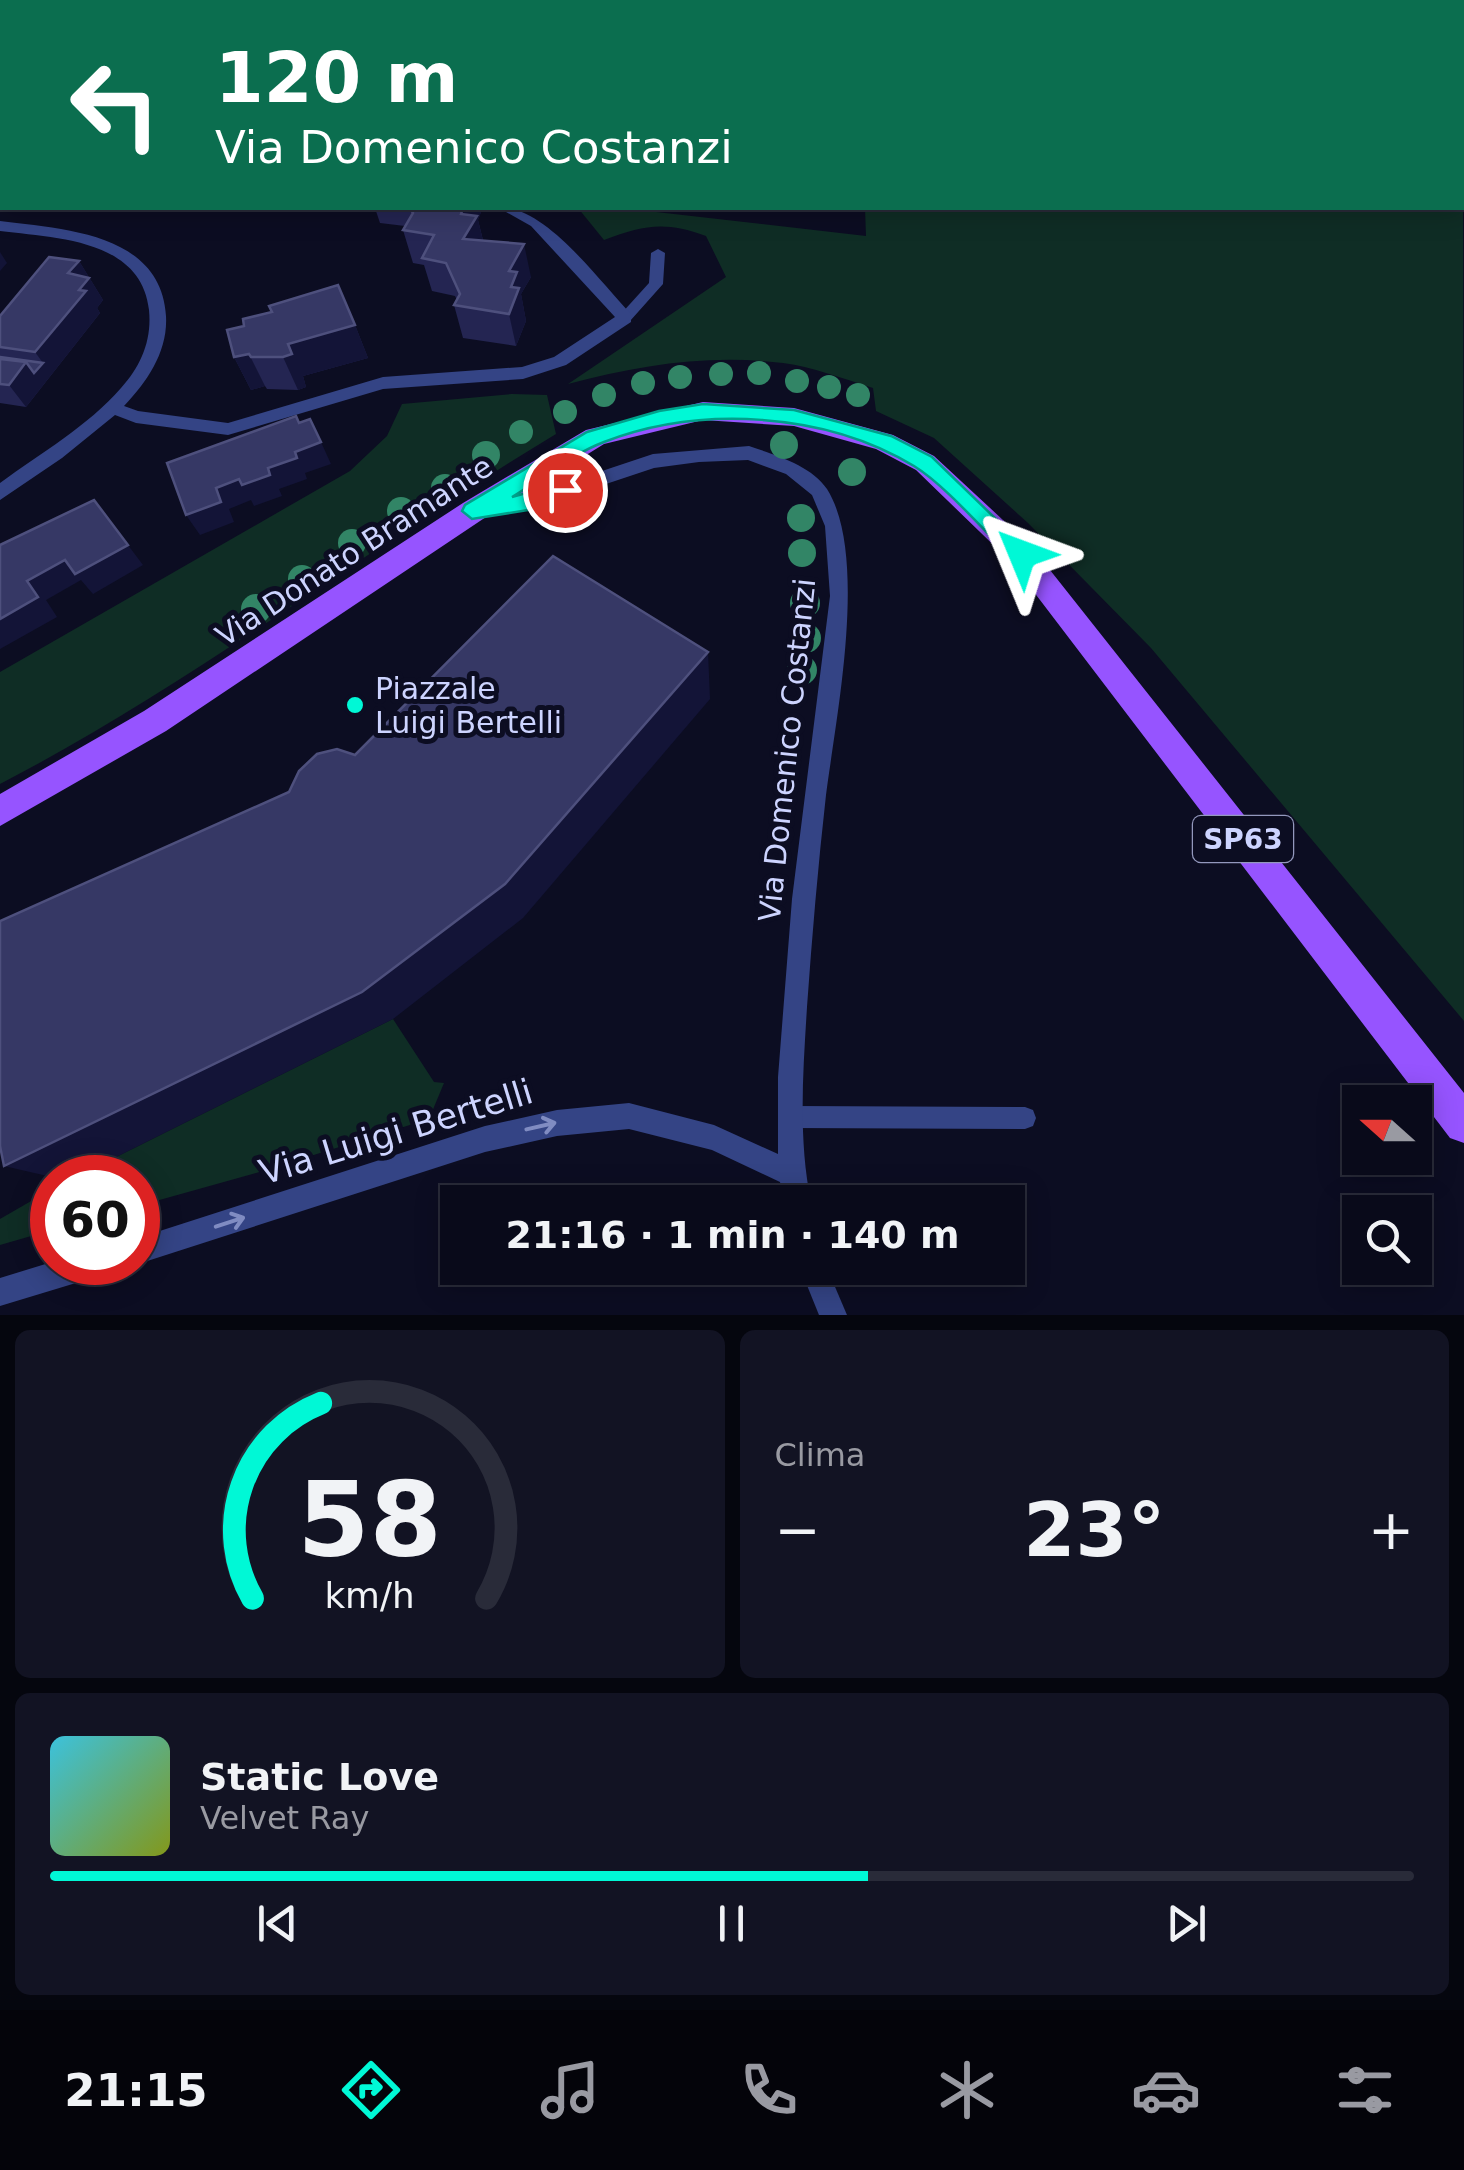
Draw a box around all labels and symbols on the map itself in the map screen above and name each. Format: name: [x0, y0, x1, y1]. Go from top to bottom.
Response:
street label: Via Donato Bramante: [209, 448, 499, 654]
pin: [523, 448, 608, 533]
position arrow: [970, 502, 1074, 606]
street label: Via Domenico Costanzi: [752, 577, 822, 923]
place label: Piazzale Luigi Bertelli: [375, 671, 562, 740]
marker: Piazzale Luigi Bertelli: [344, 694, 366, 716]
road number: SP63: [1193, 816, 1293, 862]
street label: Via Luigi Bertelli: [254, 1071, 538, 1193]
north arrow: [1342, 1085, 1432, 1175]
one-way arrow: [524, 1116, 556, 1134]
speed limit sign: 60: [30, 1155, 160, 1285]
one-way arrow: [214, 1211, 246, 1229]

